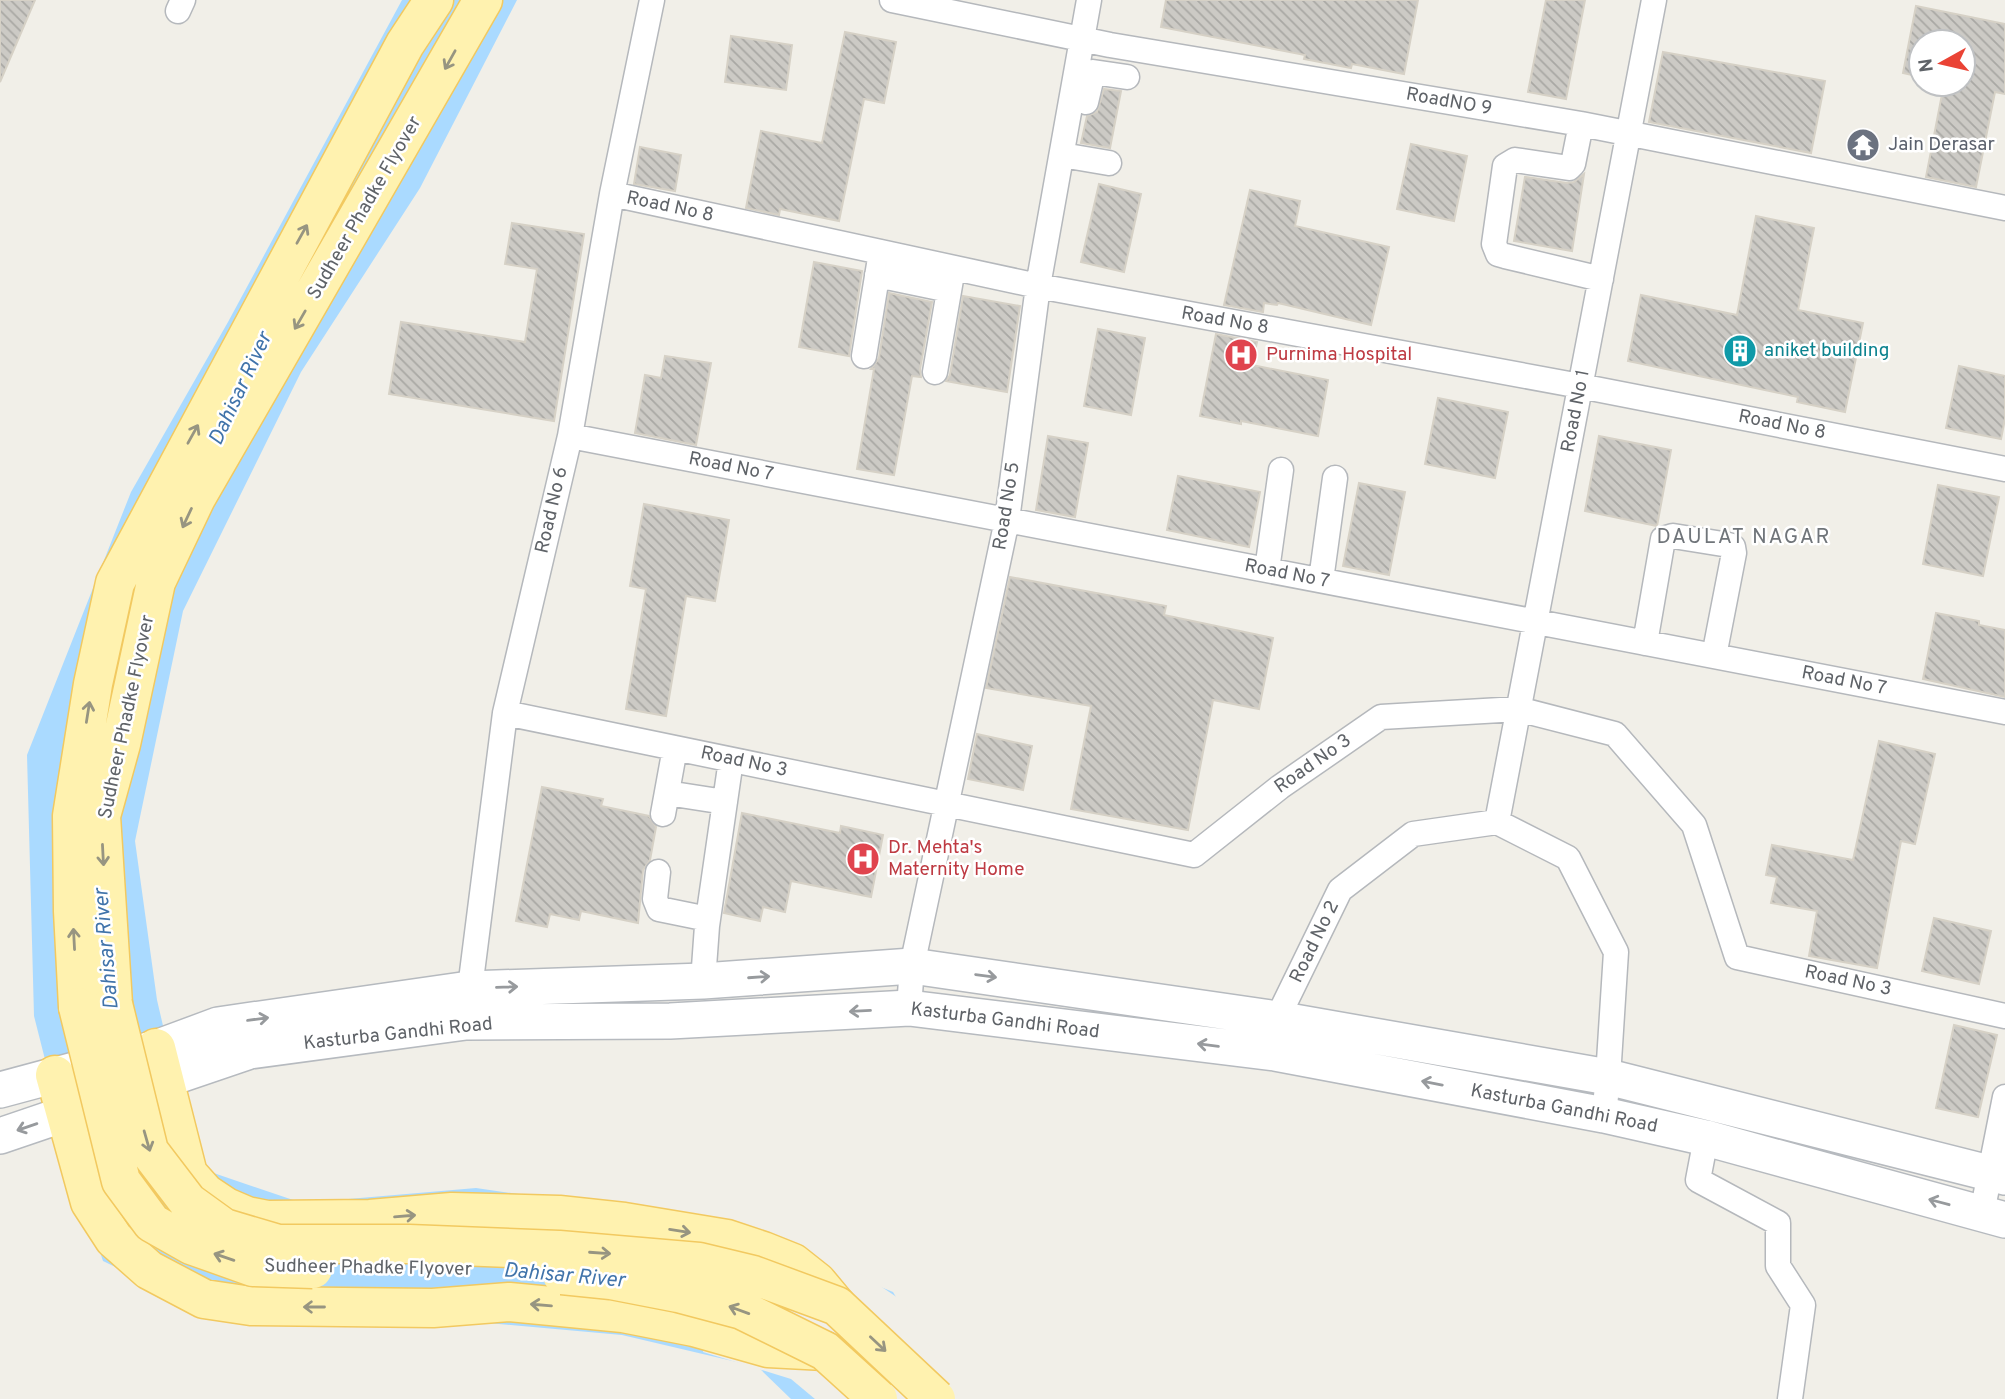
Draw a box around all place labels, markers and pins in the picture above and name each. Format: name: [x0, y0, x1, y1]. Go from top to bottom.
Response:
temple icon: Jain Derasar: [1844, 126, 1882, 164]
place label: Jain Derasar: [1888, 133, 1996, 157]
building icon: aniket building: [1721, 332, 1759, 370]
hospital icon: Purnima Hospital: [1222, 336, 1260, 374]
place label: aniket building: [1764, 339, 1889, 363]
place label: Purnima Hospital: [1266, 343, 1412, 367]
place label: Dr. Mehta's Maternity Home: [888, 836, 1024, 882]
hospital icon: Dr. Mehta's Maternity Home: [844, 840, 882, 878]

